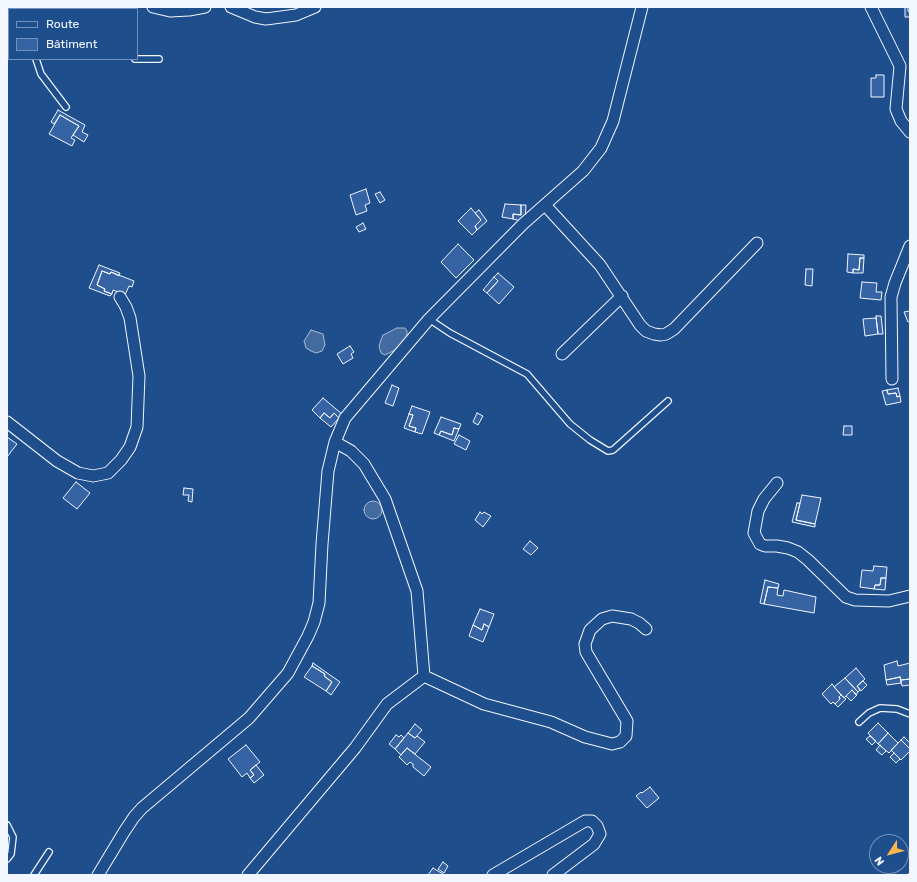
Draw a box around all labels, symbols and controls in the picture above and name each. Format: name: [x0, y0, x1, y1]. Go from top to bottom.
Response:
legend: [8, 8, 138, 60]
text: Route: [46, 17, 79, 31]
text: Bâtiment: [46, 37, 97, 51]
north arrow: [869, 834, 909, 874]
text: N: [872, 854, 887, 868]

